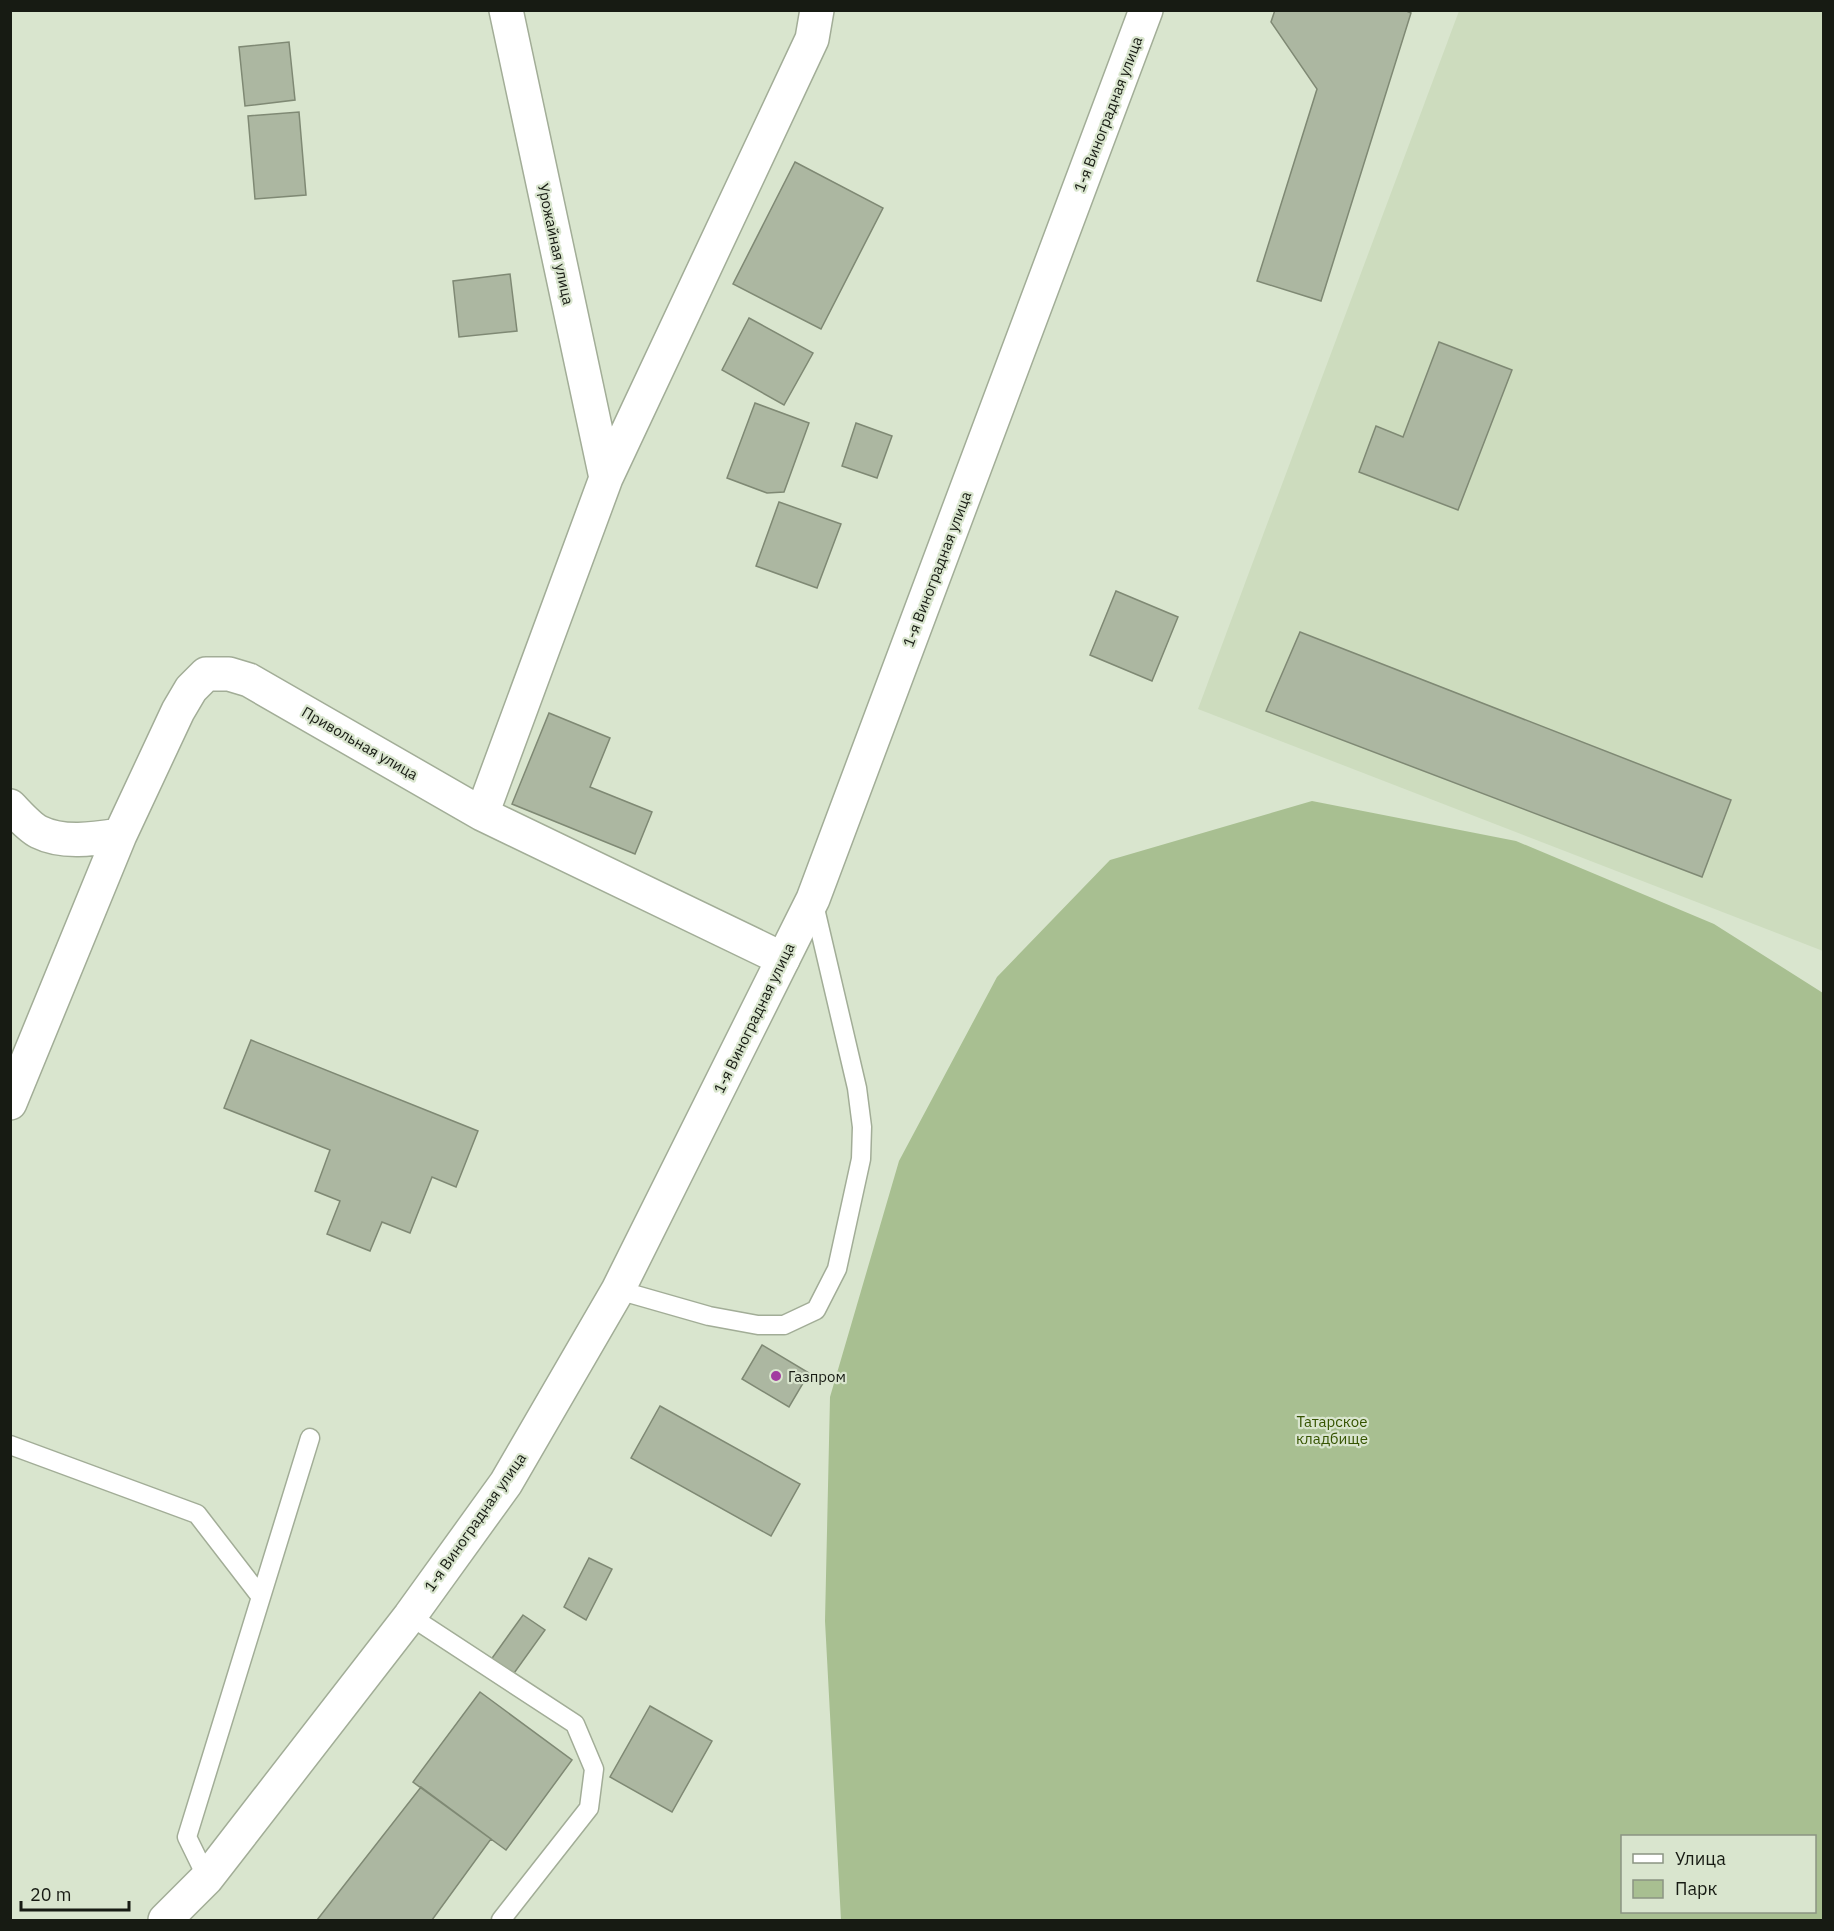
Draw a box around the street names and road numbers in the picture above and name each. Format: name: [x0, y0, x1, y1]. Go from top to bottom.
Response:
street label: 1-я Виноградная улица: [1070, 34, 1146, 194]
street label: Урожайная улица: [534, 182, 578, 306]
street label: 1-я Виноградная улица: [899, 489, 975, 649]
street label: Привольная улица: [299, 702, 421, 784]
street label: 1-я Виноградная улица: [709, 940, 799, 1096]
street label: 1-я Виноградная улица: [420, 1449, 530, 1595]

